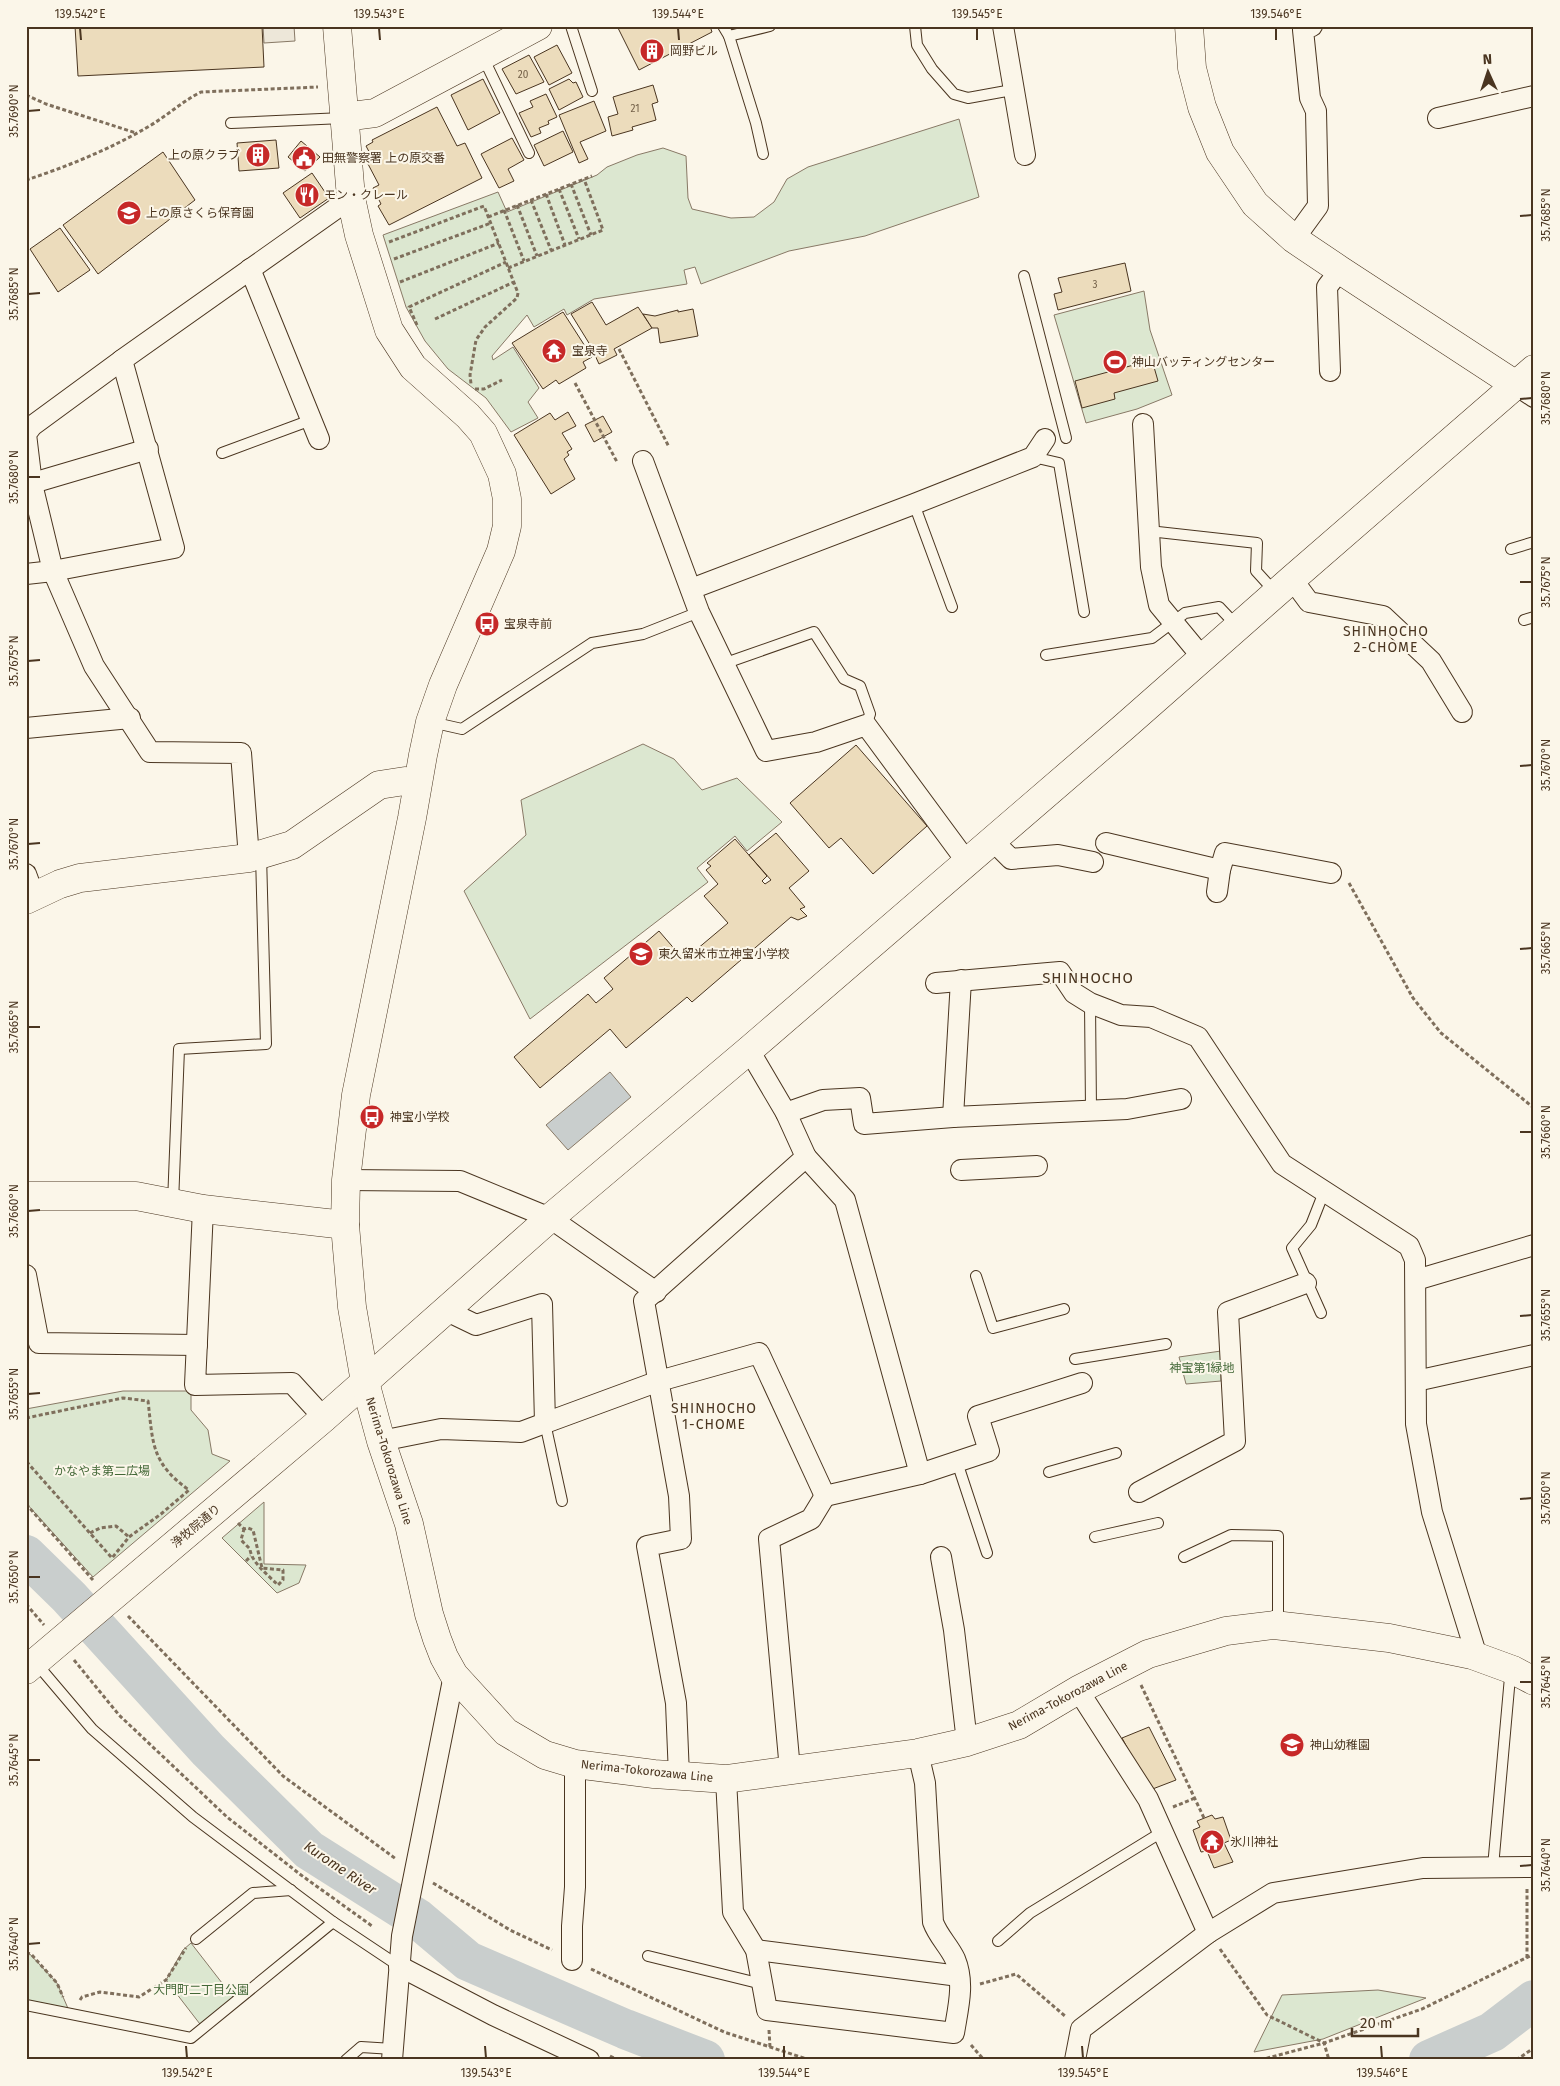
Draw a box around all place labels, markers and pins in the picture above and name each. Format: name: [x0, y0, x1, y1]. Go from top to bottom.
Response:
building icon: 岡野ビル: [639, 38, 665, 64]
place label: 岡野ビル: [670, 44, 718, 58]
building icon: 上の原クラブ: [245, 142, 271, 168]
public building icon: 田無警察署 上の原交番: [291, 145, 317, 171]
place label: 上の原クラブ: [168, 148, 240, 162]
place label: 田無警察署 上の原交番: [322, 151, 445, 165]
restaurant icon: モン・クレール: [294, 182, 320, 208]
place label: モン・クレール: [324, 188, 408, 202]
school or university icon: 上の原さくら保育園: [116, 200, 142, 226]
place label: 上の原さくら保育園: [146, 206, 254, 220]
temple icon: 宝泉寺: [541, 338, 567, 364]
place label: 宝泉寺: [572, 344, 608, 358]
sports icon: 神山バッティングセンター: [1102, 349, 1128, 375]
place label: 神山バッティングセンター: [1132, 355, 1275, 369]
bus stop icon: 宝泉寺前: [474, 611, 500, 637]
place label: 宝泉寺前: [504, 617, 552, 631]
school or university icon: 東久留米市立神宝小学校: [628, 941, 654, 967]
place label: 東久留米市立神宝小学校: [658, 947, 790, 961]
bus stop icon: 神宝小学校: [359, 1104, 385, 1130]
place label: 神宝小学校: [390, 1110, 450, 1124]
school or university icon: 神山幼稚園: [1279, 1732, 1305, 1758]
place label: 神山幼稚園: [1310, 1738, 1370, 1752]
temple icon: 氷川神社: [1199, 1829, 1225, 1855]
place label: 氷川神社: [1230, 1835, 1278, 1849]

